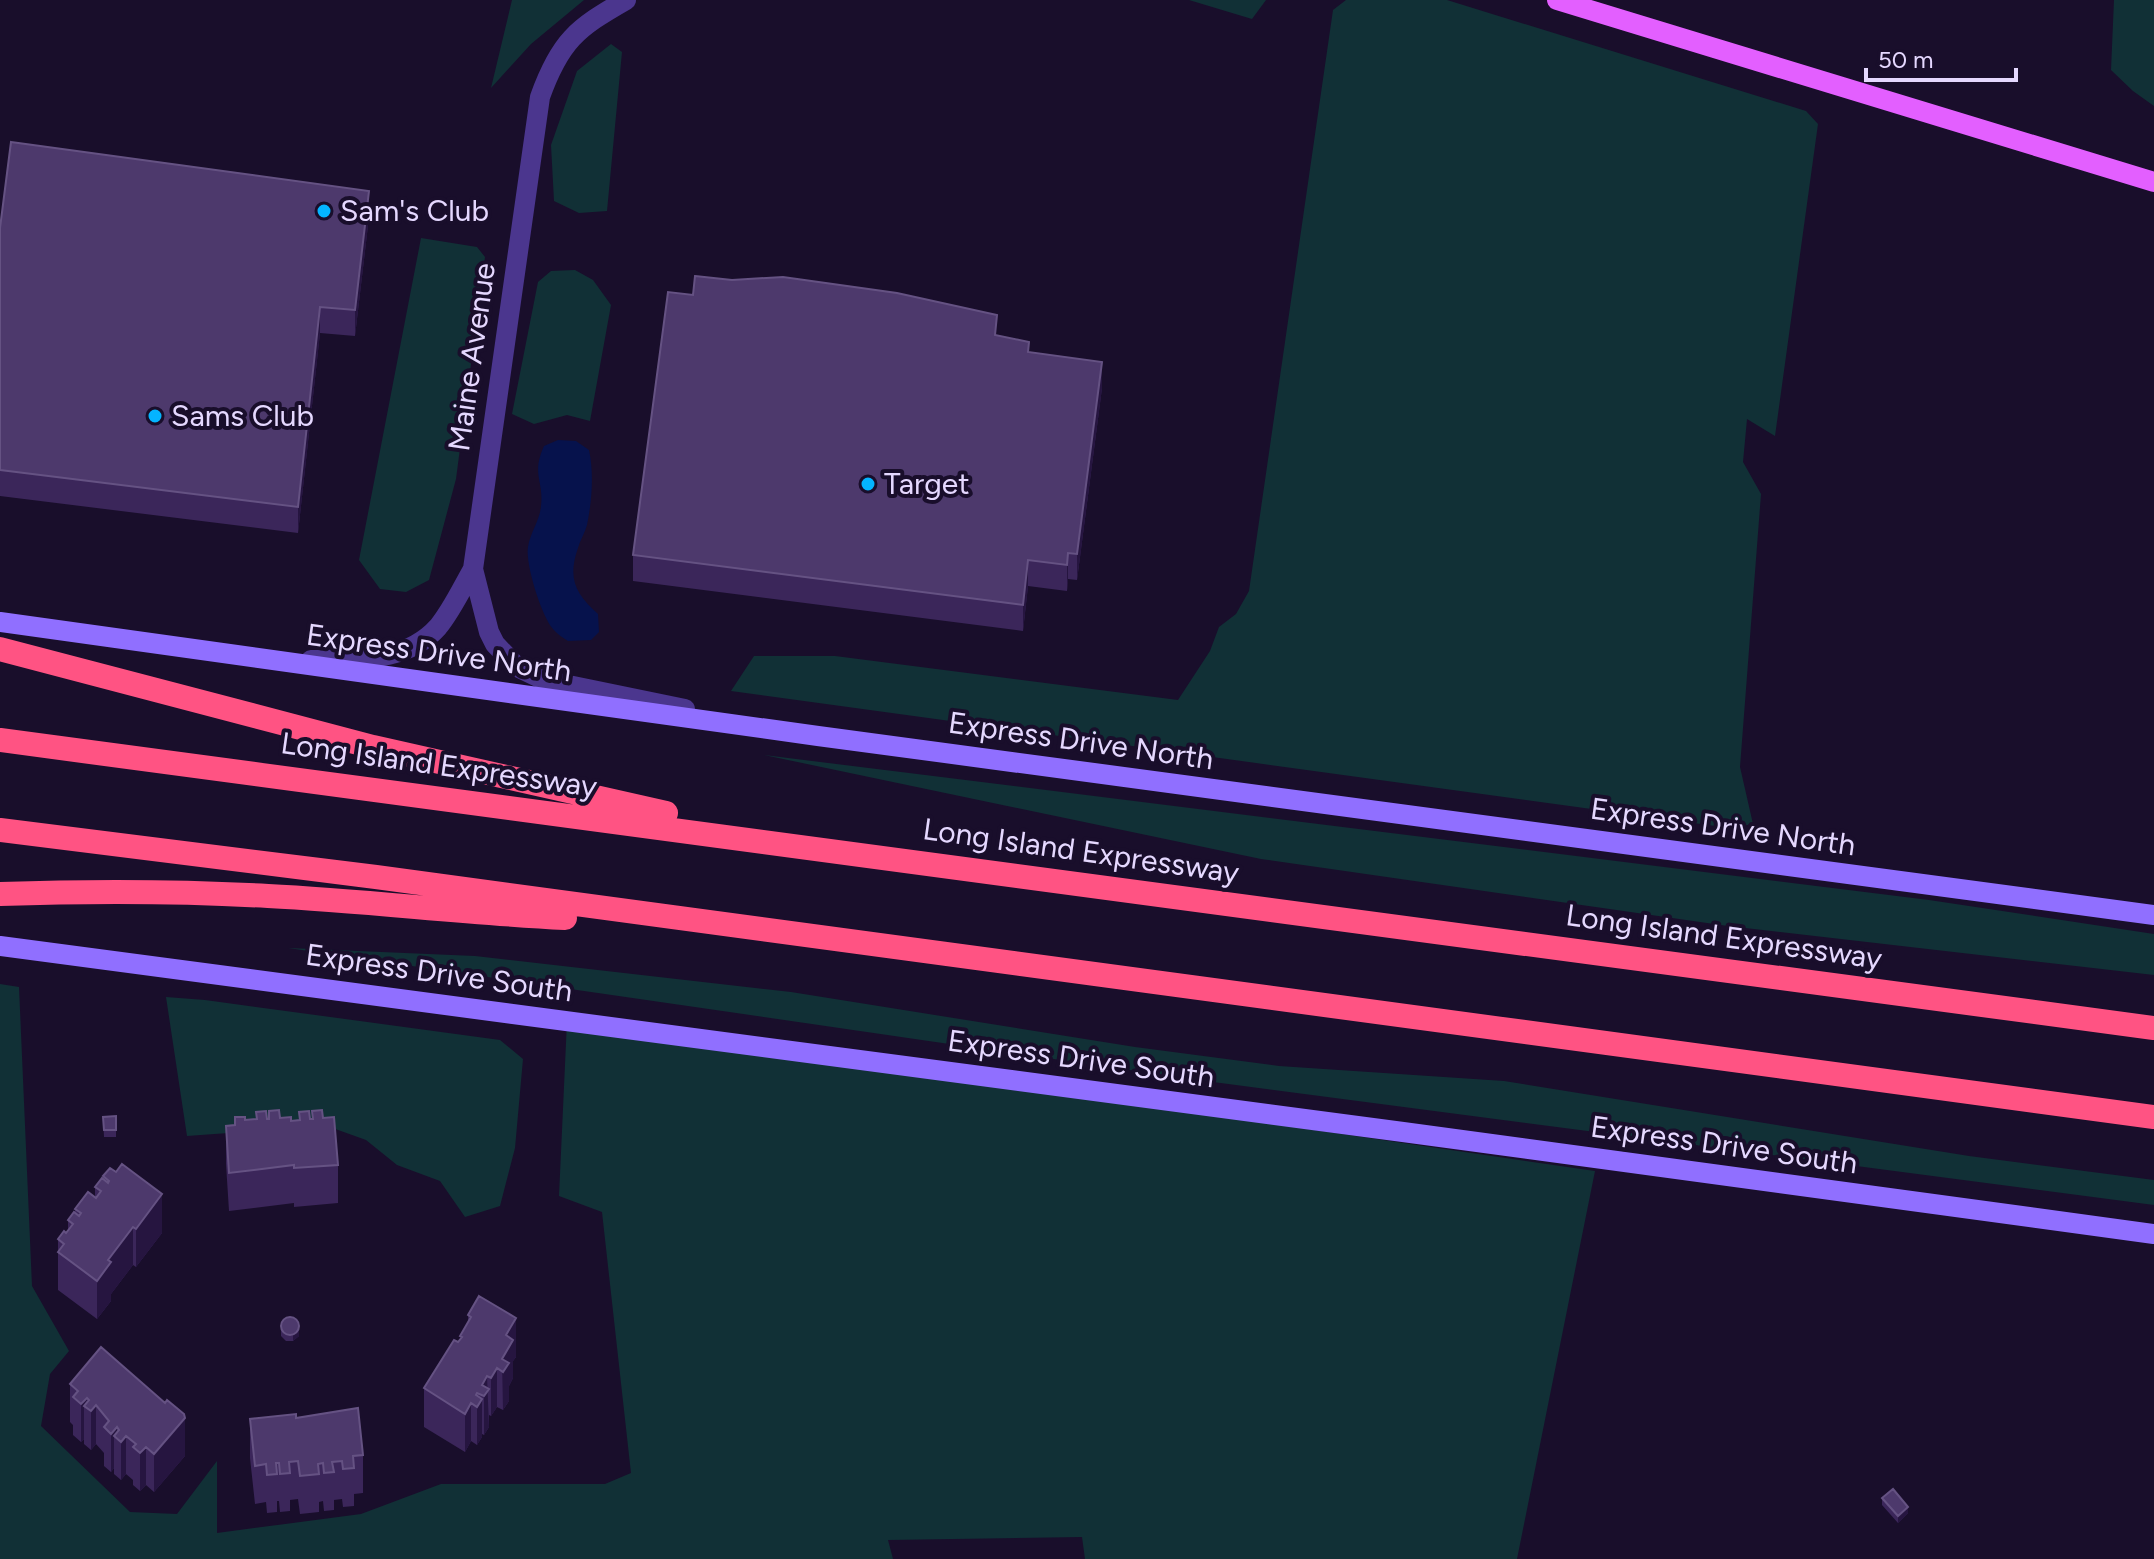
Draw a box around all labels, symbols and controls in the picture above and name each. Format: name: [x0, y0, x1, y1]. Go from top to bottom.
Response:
scale bar: [1866, 32, 2016, 82]
text: 50 m: [1878, 45, 1934, 74]
place label: Sam's Club: [340, 192, 489, 229]
marker: Sam's Club: [315, 202, 333, 220]
street label: Maine Avenue: [440, 260, 503, 453]
place label: Sams Club: [171, 397, 314, 434]
marker: Sams Club: [146, 407, 164, 425]
place label: Target: [884, 465, 969, 502]
marker: Target: [859, 475, 877, 493]
street label: Express Drive North: [304, 616, 574, 689]
street label: Express Drive North: [946, 704, 1216, 777]
street label: Long Island Expressway: [279, 724, 600, 805]
street label: Express Drive North: [1588, 790, 1858, 863]
street label: Long Island Expressway: [921, 810, 1242, 891]
street label: Long Island Expressway: [1564, 896, 1885, 977]
street label: Express Drive South: [303, 935, 575, 1010]
street label: Express Drive South: [945, 1021, 1217, 1096]
street label: Express Drive South: [1588, 1107, 1860, 1182]

